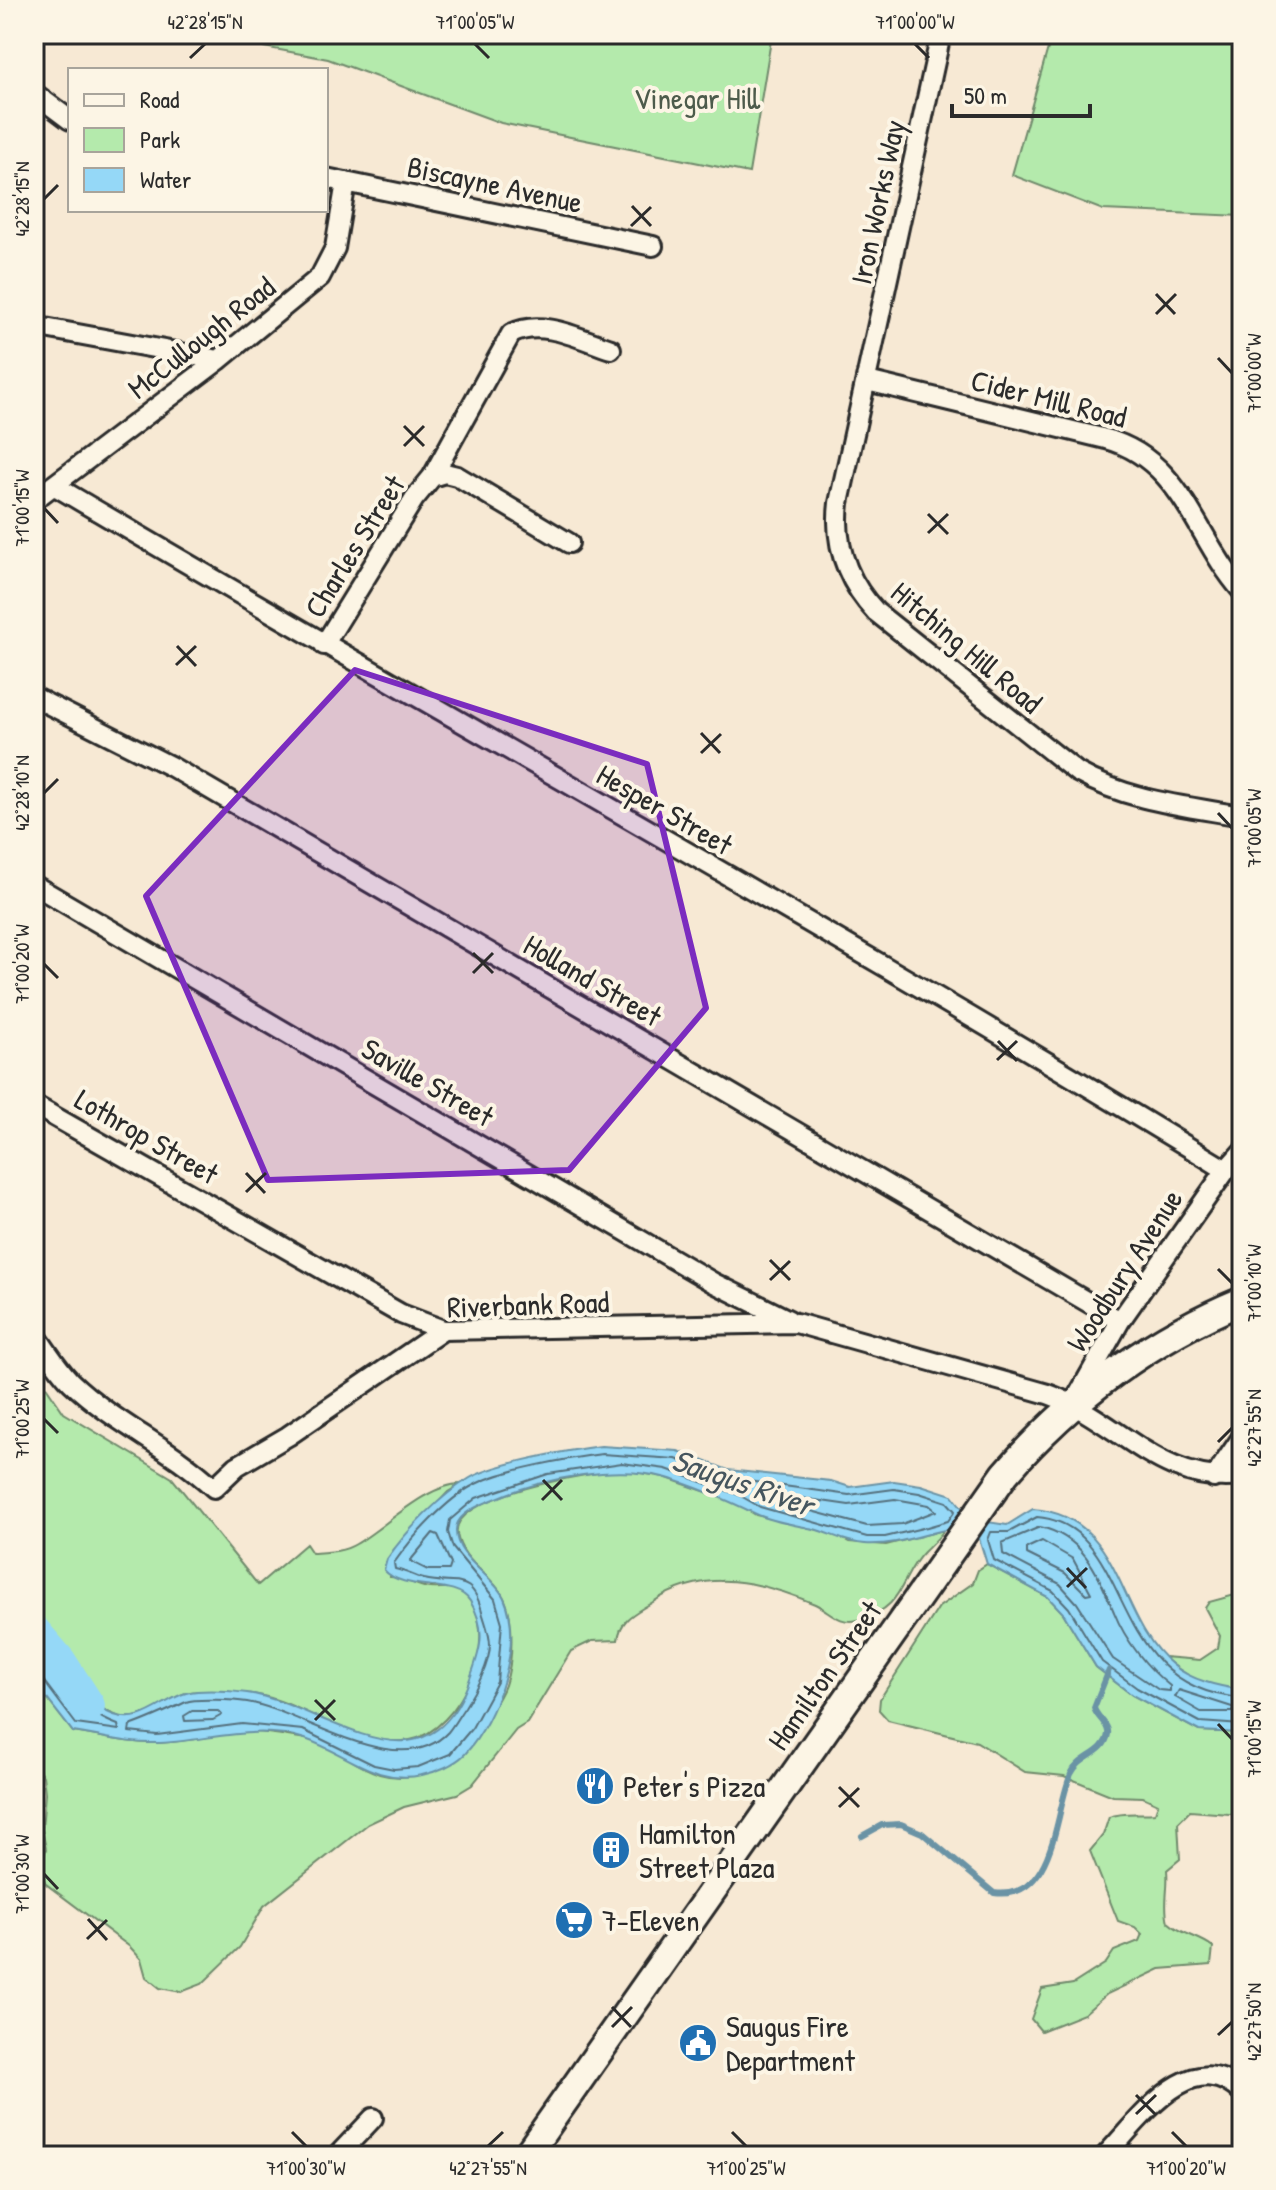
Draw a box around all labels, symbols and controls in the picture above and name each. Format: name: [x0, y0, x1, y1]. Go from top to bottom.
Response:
text: 42°28'15"N: [167, 8, 243, 35]
text: 71°00'05"W: [436, 8, 515, 35]
text: 71°00'00"W: [875, 8, 955, 35]
legend: [68, 68, 328, 212]
scale bar: [952, 68, 1090, 118]
park label: Vinegar Hill: [634, 78, 761, 118]
text: 50 m: [964, 79, 1007, 111]
text: Road: [140, 83, 179, 115]
street label: Iron Works Way: [840, 116, 914, 288]
text: Park: [140, 123, 180, 155]
street label: Biscayne Avenue: [404, 146, 586, 222]
text: 42°28'15"N: [8, 161, 35, 237]
text: Water: [140, 163, 191, 195]
street label: McCullough Road: [119, 267, 283, 407]
text: 71°00'00"W: [1240, 333, 1267, 413]
street label: Cider Mill Road: [967, 359, 1131, 437]
street label: Charles Street: [294, 467, 414, 625]
text: 71°00'15"W: [8, 469, 35, 547]
street label: Hitching Hill Road: [883, 572, 1051, 722]
street label: Hesper Street: [590, 754, 741, 864]
text: 42°28'10"N: [8, 755, 35, 831]
text: 71°00'05"W: [1240, 788, 1267, 867]
text: 71°00'20"W: [8, 923, 35, 1004]
street label: Holland Street: [517, 924, 670, 1036]
street label: Saville Street: [355, 1028, 502, 1136]
street label: Lothrop Street: [68, 1079, 227, 1194]
street label: Woodbury Avenue: [1057, 1181, 1191, 1359]
text: 71°00'10"W: [1240, 1244, 1267, 1322]
street label: Riverbank Road: [446, 1281, 610, 1327]
text: 71°00'25"W: [8, 1379, 35, 1459]
text: 42°27'55"N: [1240, 1389, 1267, 1467]
water label: Saugus River: [667, 1438, 823, 1527]
street label: Hamilton Street: [758, 1592, 891, 1758]
text: 71°00'15"W: [1240, 1700, 1267, 1778]
restaurant icon: Peter's Pizza: [574, 1765, 616, 1807]
place label: Peter's Pizza: [623, 1766, 765, 1806]
place label: Hamilton Street Plaza: [639, 1813, 775, 1887]
building icon: Hamilton Street Plaza: [590, 1829, 632, 1871]
text: 71°00'30"W: [8, 1834, 35, 1914]
supermarket icon: 7-Eleven: [553, 1899, 595, 1941]
place label: 7-Eleven: [602, 1900, 700, 1940]
text: 42°27'50"N: [1240, 1983, 1267, 2061]
place label: Saugus Fire Department: [726, 2006, 856, 2080]
public building icon: Saugus Fire Department: [677, 2022, 719, 2064]
text: 71°00'30"W: [266, 2154, 346, 2181]
text: 42°27'55"N: [449, 2154, 527, 2181]
text: 71°00'25"W: [706, 2154, 786, 2181]
text: 71°00'20"W: [1146, 2154, 1227, 2181]

